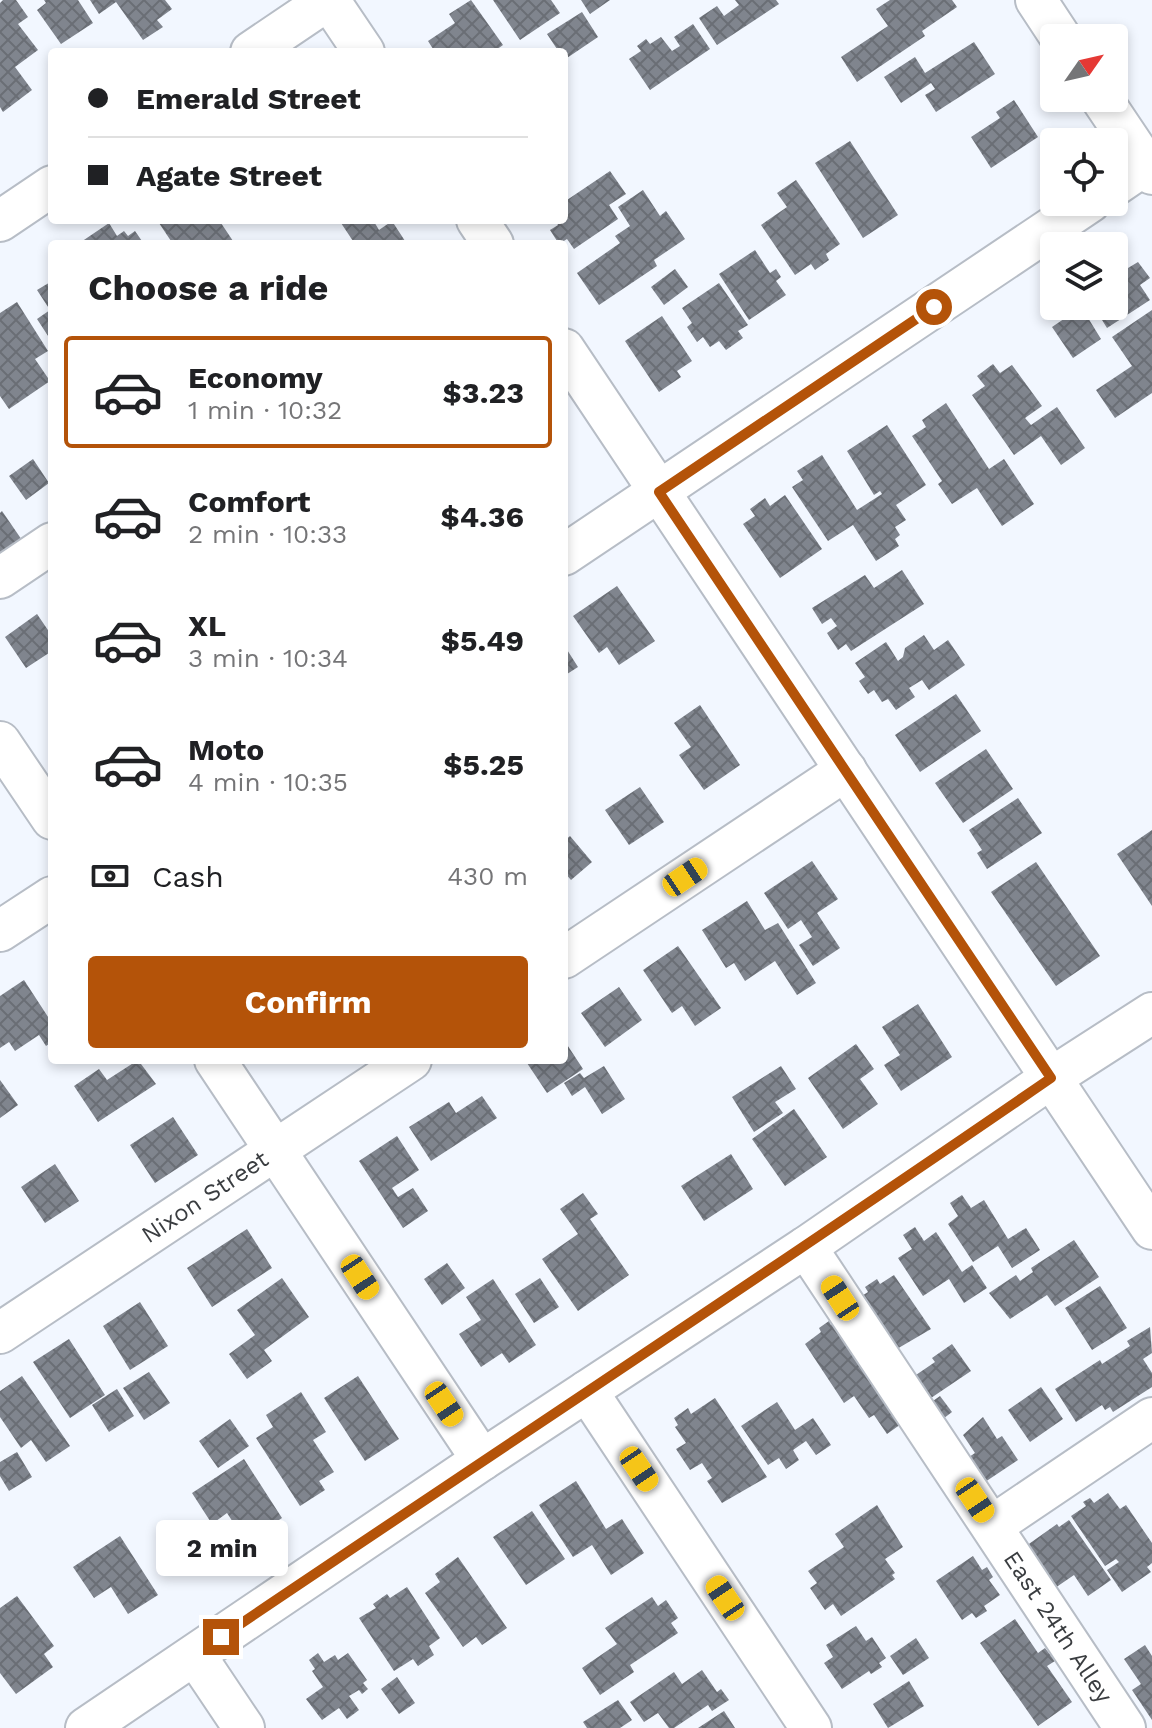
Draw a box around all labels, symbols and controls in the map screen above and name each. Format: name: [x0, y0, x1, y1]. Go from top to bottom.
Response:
north arrow: [1040, 24, 1128, 112]
map controls: [1040, 24, 1128, 320]
text: Emerald Street: [136, 81, 361, 116]
button: locate: [1040, 128, 1128, 216]
text: Agate Street: [136, 158, 322, 193]
button: layers: [1040, 232, 1128, 320]
text: Choose a ride: [88, 267, 328, 309]
route start: [916, 289, 952, 325]
icon: car: [92, 356, 164, 428]
text: Economy: [188, 360, 323, 395]
text: $3.23: [443, 375, 524, 410]
text: 1 min · 10:32: [188, 395, 342, 425]
icon: car: [92, 480, 164, 552]
text: Comfort: [188, 484, 310, 519]
text: $4.36: [441, 499, 524, 534]
text: 2 min · 10:33: [188, 519, 347, 549]
icon: car: [92, 604, 164, 676]
text: XL: [188, 608, 226, 643]
text: $5.49: [441, 623, 524, 658]
text: 3 min · 10:34: [188, 643, 348, 673]
icon: car: [92, 728, 164, 800]
text: Moto: [188, 732, 264, 767]
text: $5.25: [443, 747, 524, 782]
text: 4 min · 10:35: [188, 767, 348, 797]
icon: cash: [88, 854, 132, 898]
car: [658, 854, 712, 900]
text: Cash: [152, 859, 224, 894]
text: 430 m: [447, 861, 528, 891]
button: Confirm: [88, 956, 528, 1048]
street label: Nixon Street: [136, 1145, 274, 1249]
car: [337, 1250, 383, 1304]
car: [817, 1271, 863, 1325]
car: [421, 1377, 467, 1431]
car: [616, 1442, 662, 1496]
car: [952, 1473, 998, 1527]
callout: 2 min: [155, 1521, 287, 1577]
text: 2 min: [186, 1533, 258, 1563]
street label: East 24th Alley: [998, 1546, 1119, 1709]
car: [702, 1571, 748, 1625]
route end: [203, 1619, 239, 1655]

